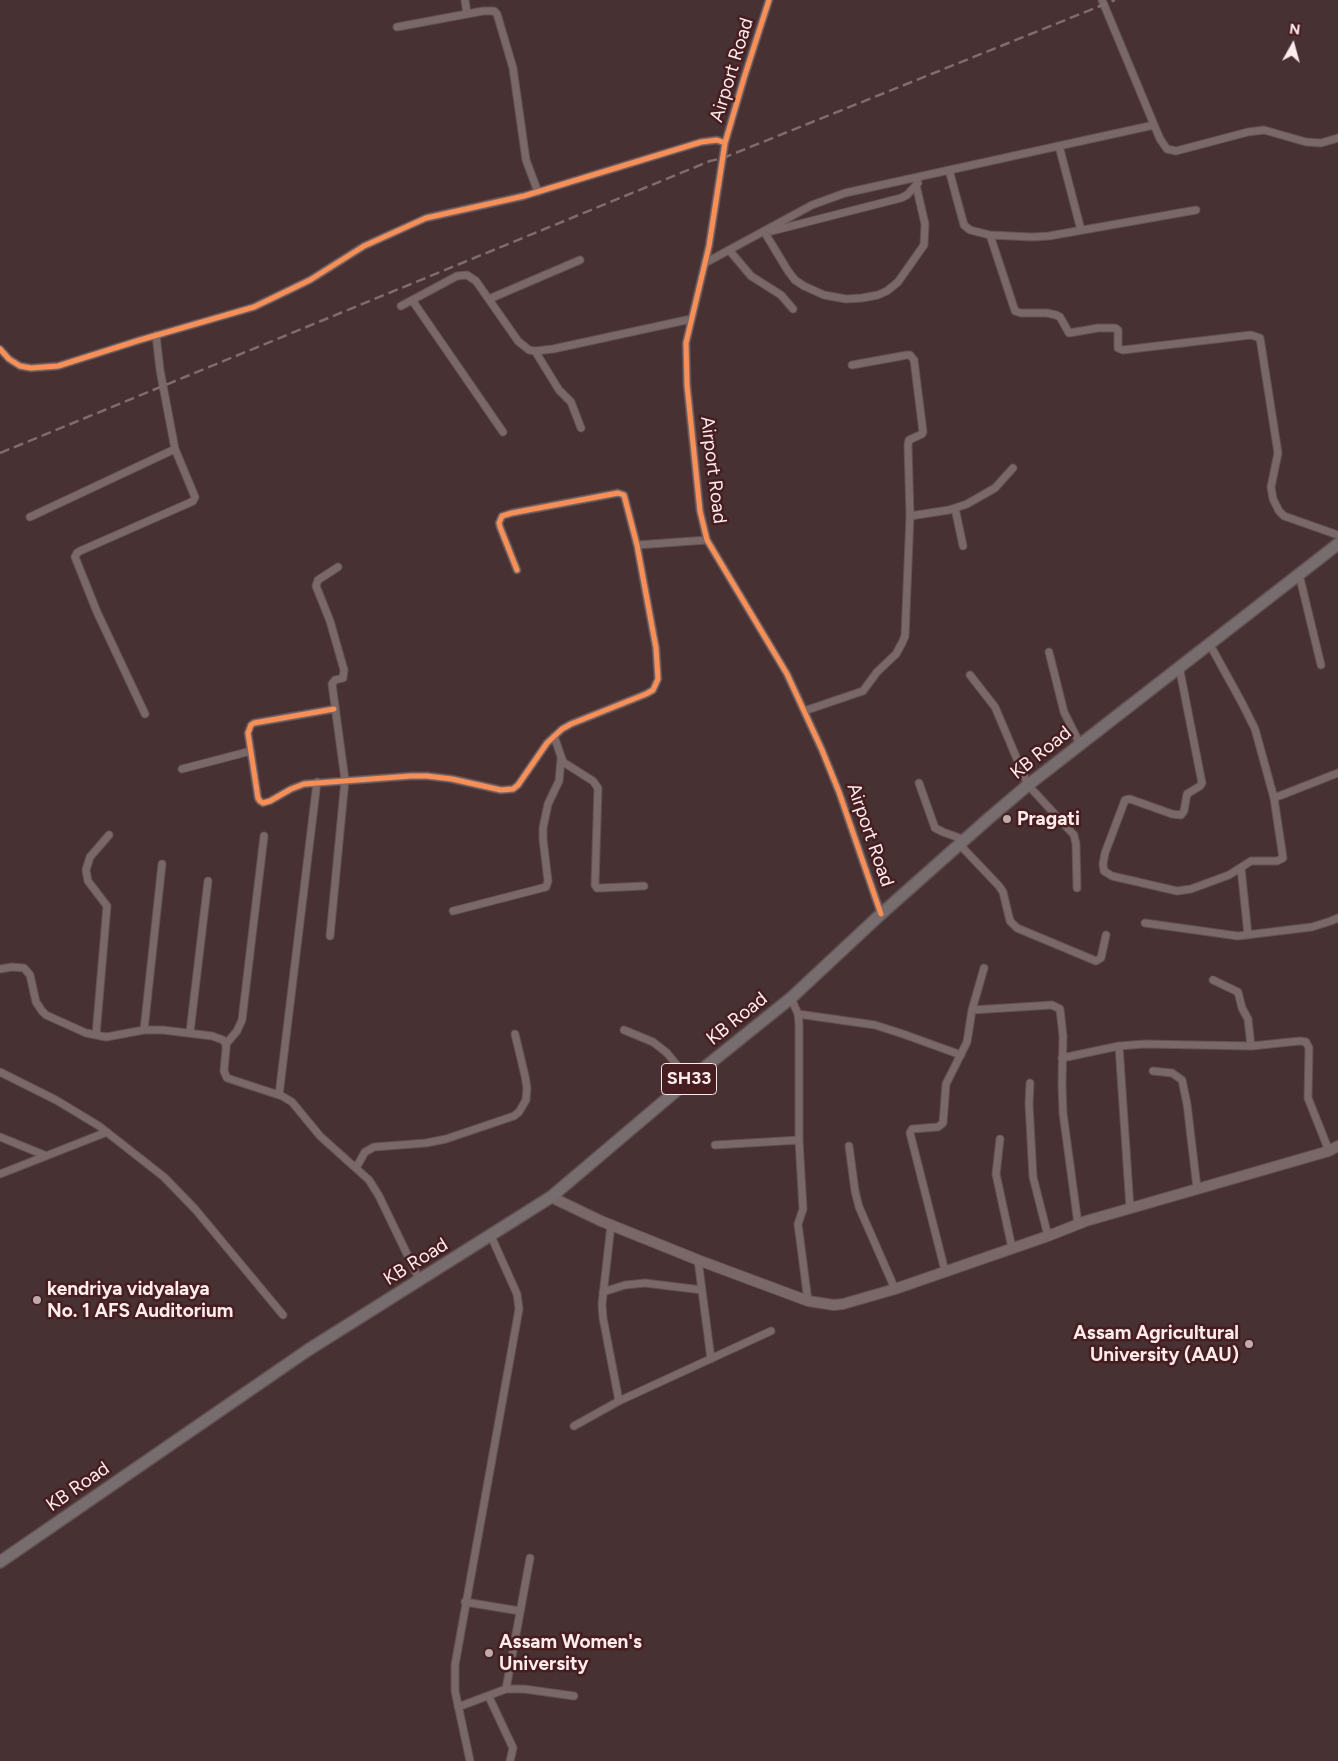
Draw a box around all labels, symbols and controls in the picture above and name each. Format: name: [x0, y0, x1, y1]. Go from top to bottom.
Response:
street label: Airport Road: [705, 15, 759, 125]
north arrow: [1268, 20, 1318, 70]
text: N: [1288, 21, 1301, 39]
street label: Airport Road: [695, 415, 731, 525]
street label: KB Road: [1006, 722, 1076, 784]
street label: Airport Road: [842, 780, 898, 890]
place label: Pragati: [1017, 808, 1080, 830]
marker: Pragati: [1001, 813, 1013, 825]
street label: KB Road: [702, 988, 772, 1050]
road number: SH33: [662, 1064, 716, 1094]
street label: KB Road: [380, 1233, 452, 1291]
place label: kendriya vidyalaya No. 1 AFS Auditorium: [47, 1278, 233, 1322]
marker: kendriya vidyalaya No. 1 AFS Auditorium: [31, 1294, 43, 1306]
place label: Assam Agricultural University (AAU): [1073, 1322, 1239, 1366]
marker: Assam Agricultural University (AAU): [1243, 1338, 1255, 1350]
street label: KB Road: [42, 1457, 114, 1517]
place label: Assam Women's University: [499, 1631, 642, 1675]
marker: Assam Women's University: [483, 1647, 495, 1659]

